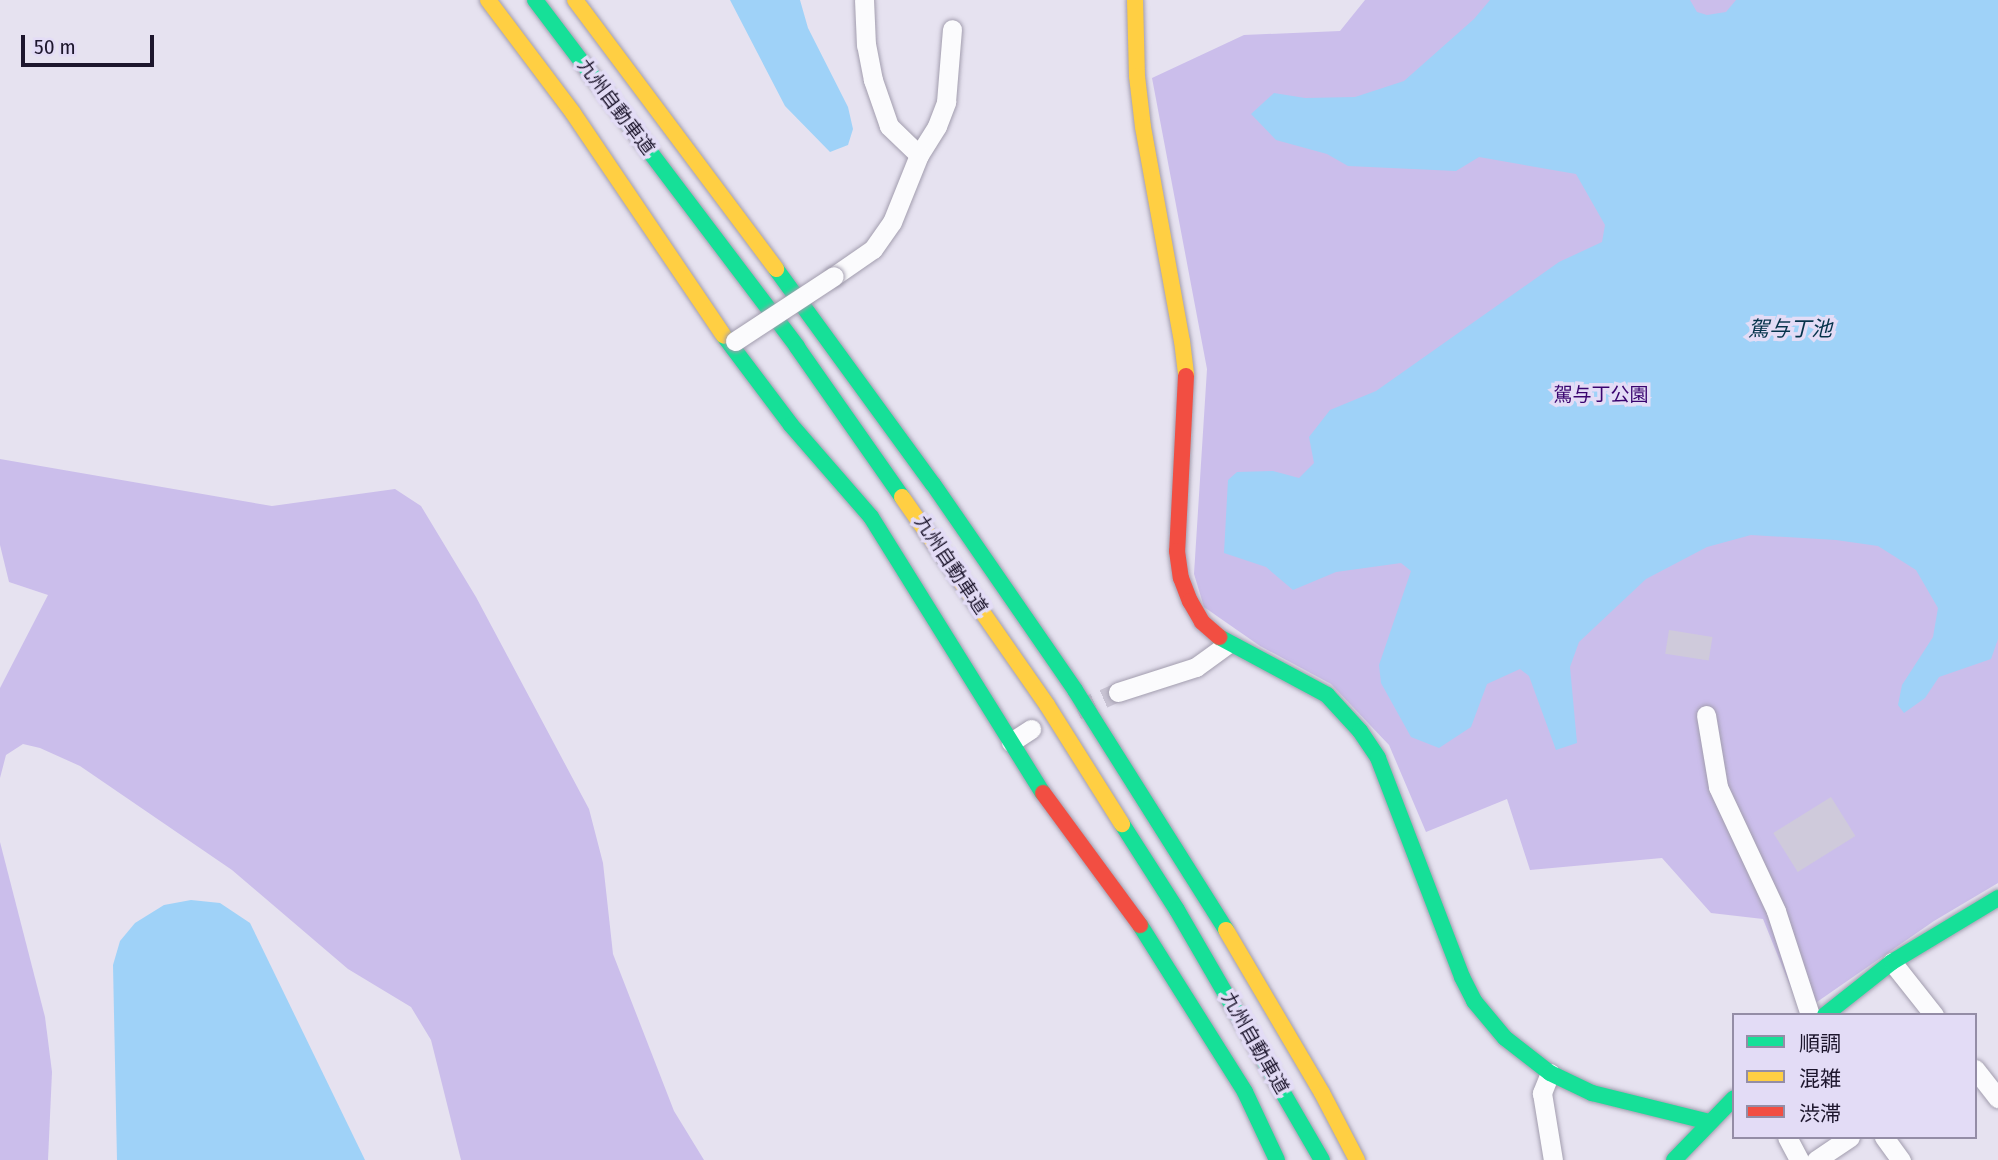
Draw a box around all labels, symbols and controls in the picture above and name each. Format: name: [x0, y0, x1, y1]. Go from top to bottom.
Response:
scale bar: [24, 21, 158, 65]
text: 50 m: [34, 34, 76, 60]
street label: 九州自動車道: [573, 55, 659, 159]
water label: 駕与丁池: [1748, 316, 1832, 342]
park label: 駕与丁公園: [1554, 384, 1648, 406]
street label: 九州自動車道: [910, 511, 992, 619]
street label: 九州自動車道: [1217, 988, 1293, 1098]
legend: [1732, 1013, 1977, 1139]
text: 順調: [1799, 1031, 1841, 1057]
text: 混雑: [1799, 1066, 1841, 1092]
text: 渋滞: [1799, 1101, 1841, 1127]

